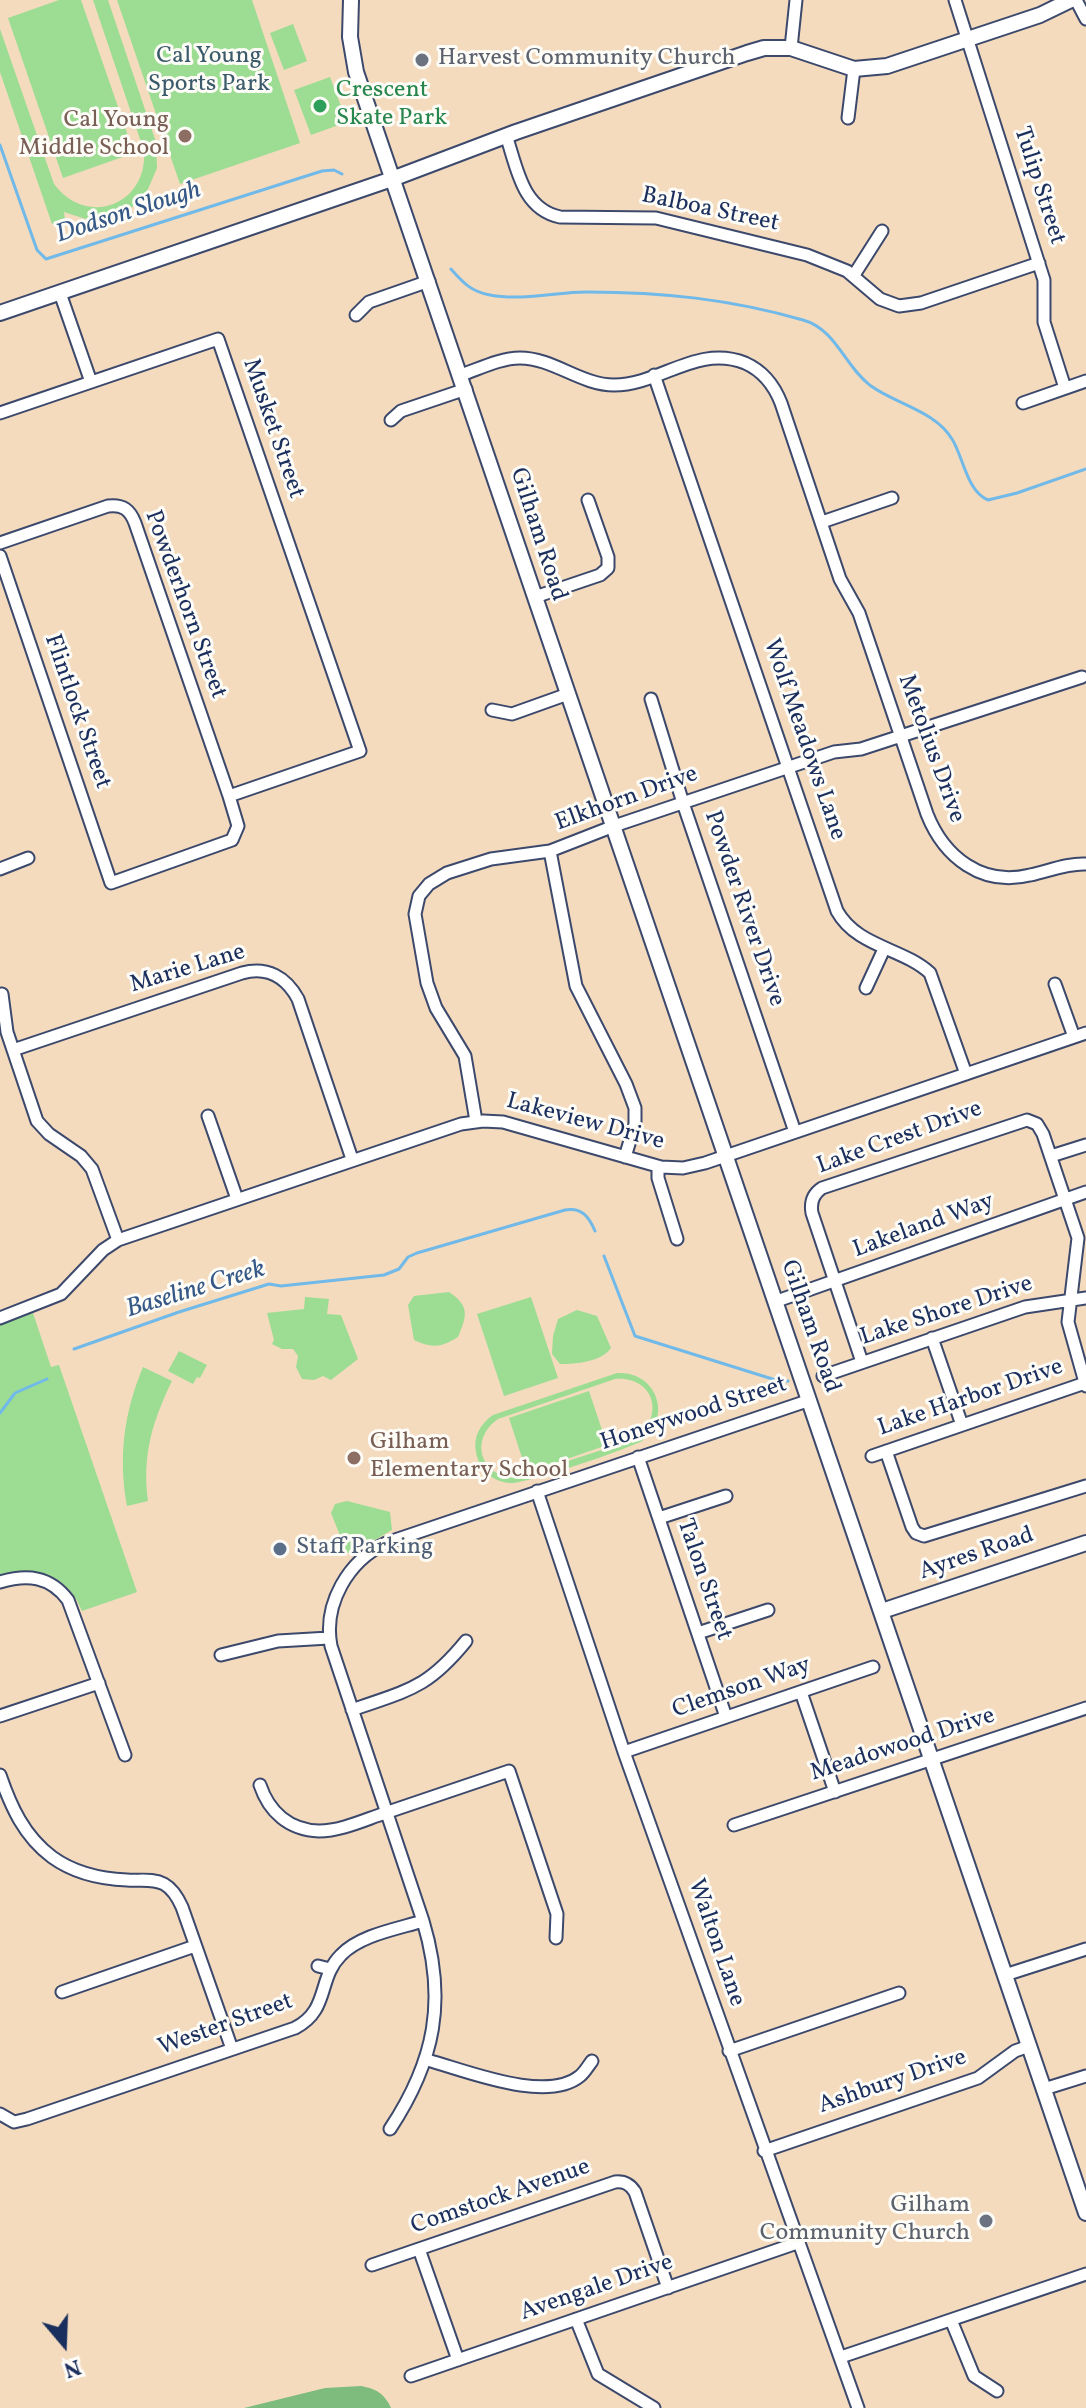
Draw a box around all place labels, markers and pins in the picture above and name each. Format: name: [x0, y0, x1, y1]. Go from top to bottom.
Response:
place label: Harvest Community Church: [438, 46, 736, 74]
marker: Harvest Community Church: [413, 51, 431, 69]
place label: Crescent Skate Park: [336, 78, 447, 134]
marker: Crescent Skate Park: [311, 97, 329, 115]
place label: Cal Young Middle School: [19, 108, 169, 164]
marker: Cal Young Middle School: [176, 127, 194, 145]
place label: Gilham Elementary School: [370, 1430, 568, 1486]
marker: Gilham Elementary School: [345, 1449, 363, 1467]
place label: Staff Parking: [296, 1535, 433, 1563]
marker: Staff Parking: [271, 1540, 289, 1558]
place label: Gilham Community Church: [760, 2193, 970, 2249]
marker: Gilham Community Church: [977, 2212, 995, 2230]

